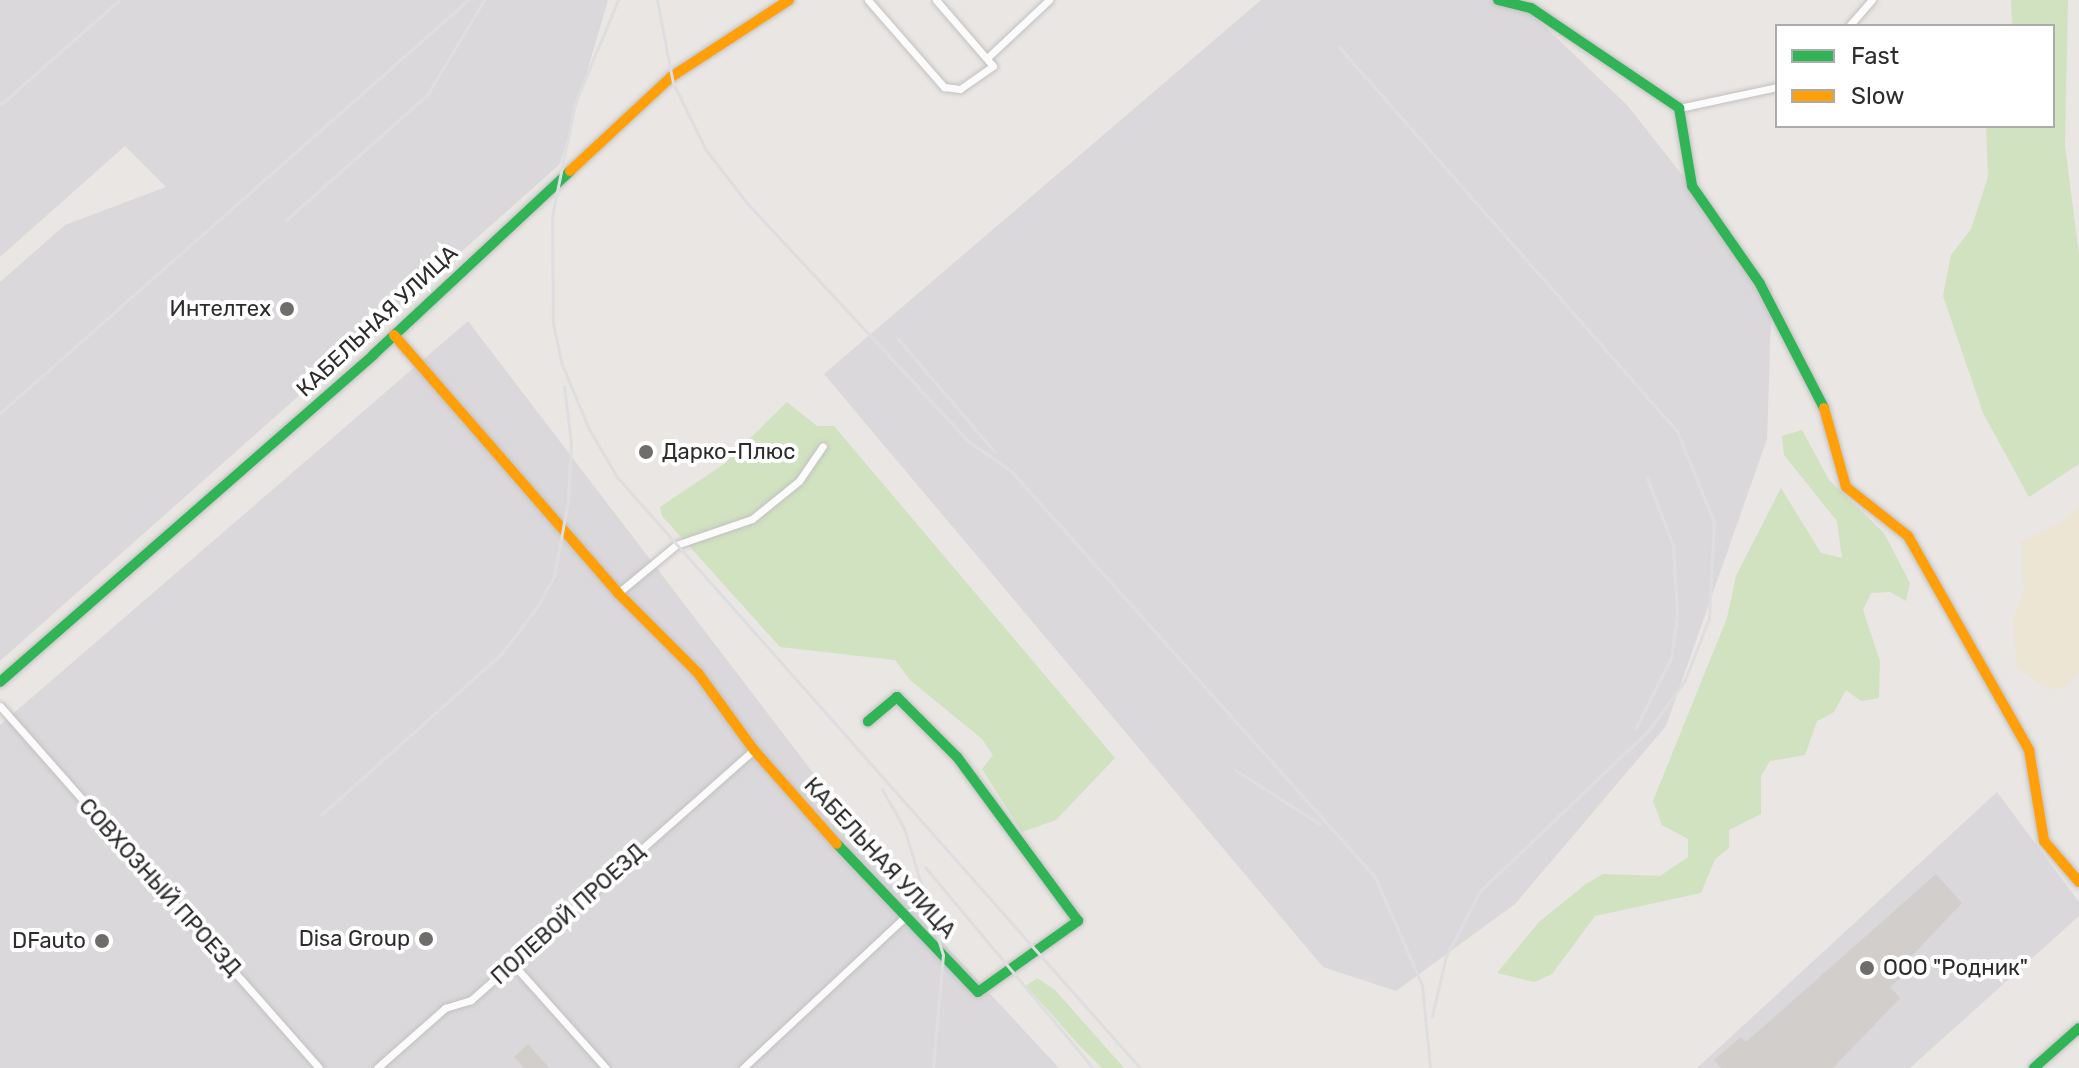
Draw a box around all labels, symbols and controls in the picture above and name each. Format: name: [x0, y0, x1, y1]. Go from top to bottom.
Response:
legend: [1775, 24, 2055, 128]
text: Fast: [1851, 42, 1899, 70]
text: Slow: [1851, 82, 1904, 110]
street label: КАБЕЛЬНАЯ УЛИЦА: [291, 240, 463, 402]
place label: Интелтех: [170, 296, 271, 322]
marker: Интелтех: [278, 300, 296, 318]
place label: Дарко-Плюс: [662, 439, 795, 465]
marker: Дарко-Плюс: [637, 443, 655, 461]
street label: КАБЕЛЬНАЯ УЛИЦА: [799, 772, 961, 944]
street label: СОВХОЗНЫЙ ПРОЕЗД: [73, 793, 247, 981]
street label: ПОЛЕВОЙ ПРОЕЗД: [486, 838, 650, 990]
place label: Disa Group: [299, 926, 410, 952]
place label: DFauto: [12, 928, 86, 954]
marker: Disa Group: [417, 930, 435, 948]
marker: DFauto: [93, 932, 111, 950]
place label: ООО "Родник": [1883, 955, 2028, 981]
marker: ООО "Родник": [1858, 959, 1876, 977]

